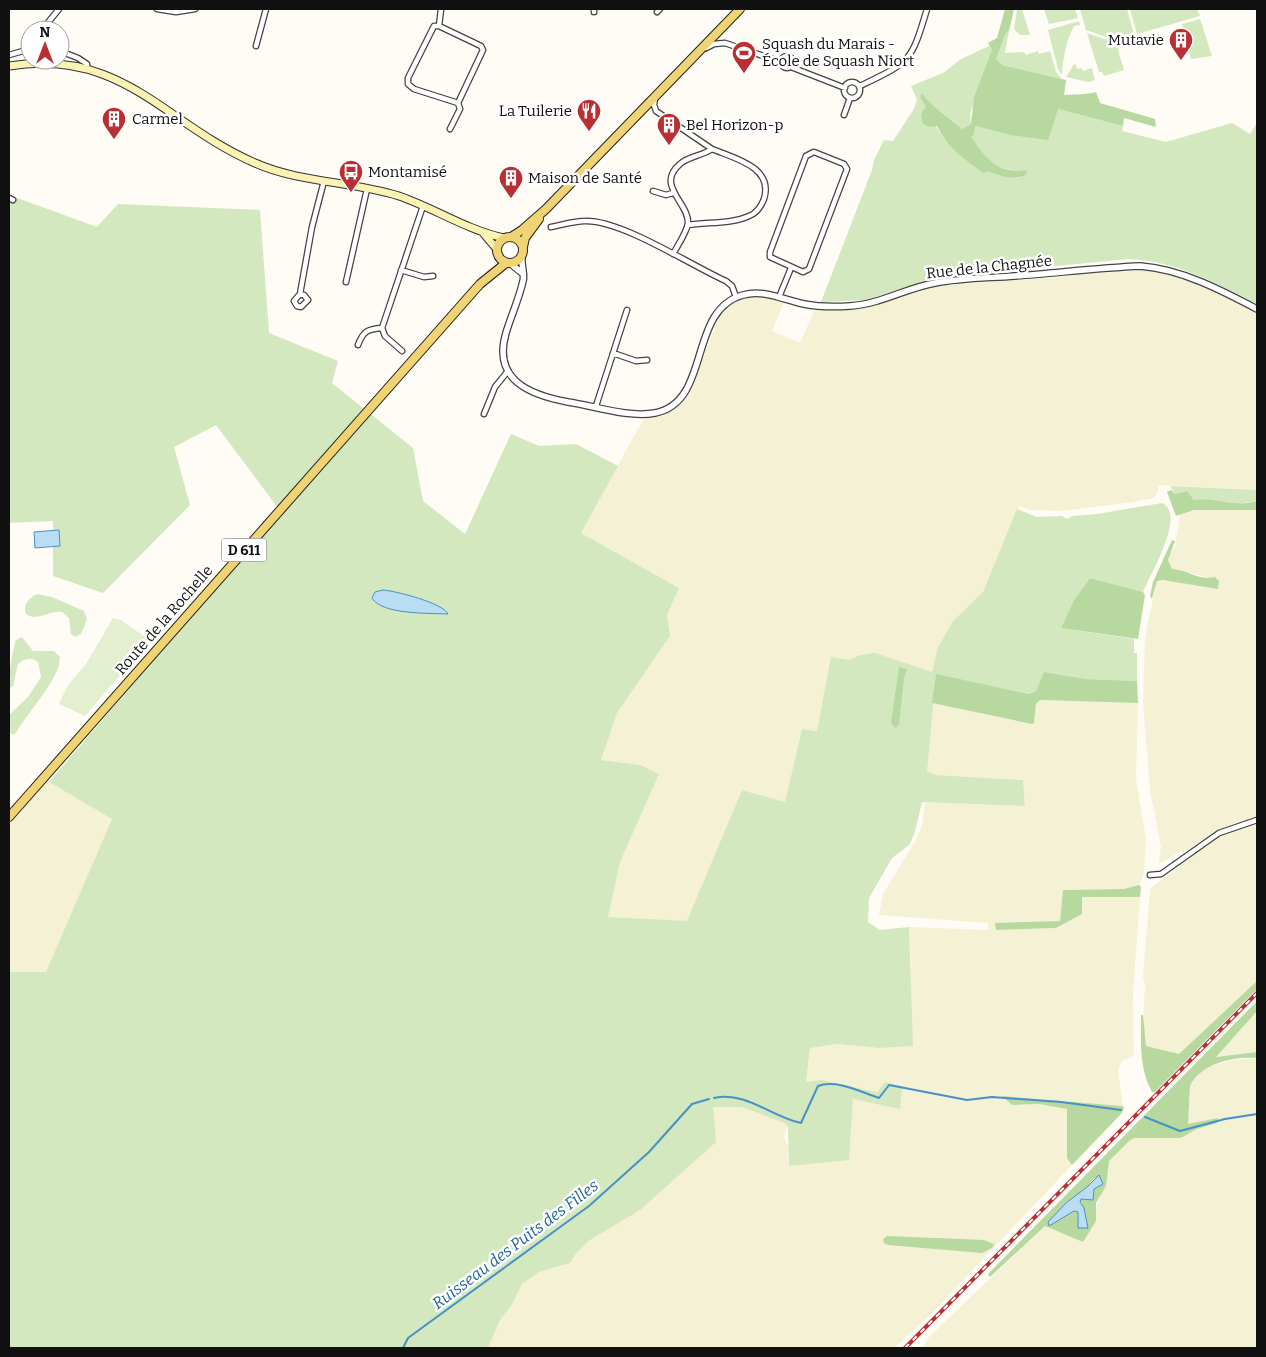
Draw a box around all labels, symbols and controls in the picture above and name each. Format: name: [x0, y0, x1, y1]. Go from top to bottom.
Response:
north arrow: [20, 20, 70, 70]
text: N: [40, 24, 51, 41]
building icon: Mutavie: [1168, 27, 1194, 61]
place label: Mutavie: [1108, 31, 1164, 49]
place label: Squash du Marais - École de Squash Niort: [762, 35, 915, 70]
sports icon: Squash du Marais - École de Squash Niort: [731, 40, 757, 74]
restaurant icon: La Tuilerie: [576, 98, 602, 132]
place label: La Tuilerie: [499, 102, 572, 120]
building icon: Carmel: [101, 106, 127, 140]
place label: Carmel: [132, 110, 183, 128]
building icon: Bel Horizon-p: [656, 112, 682, 146]
place label: Bel Horizon-p: [686, 116, 783, 134]
bus stop icon: Montamisé: [338, 159, 364, 193]
place label: Montamisé: [368, 163, 447, 181]
building icon: Maison de Santé: [498, 165, 524, 199]
place label: Maison de Santé: [528, 169, 642, 187]
street label: Rue de la Chagnée: [925, 251, 1053, 283]
road number: D 611: [222, 538, 266, 562]
street label: Route de la Rochelle: [112, 562, 216, 678]
water label: Ruisseau des Puits des Filles: [429, 1175, 602, 1313]

